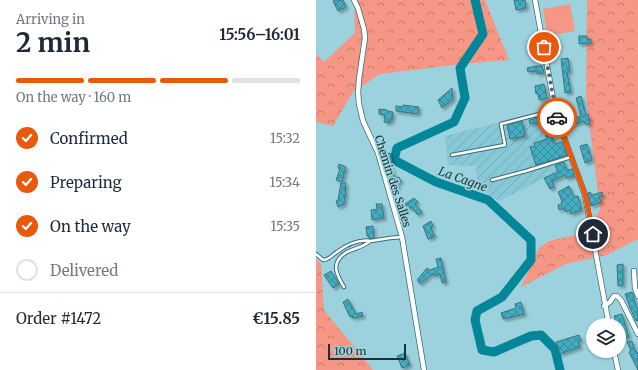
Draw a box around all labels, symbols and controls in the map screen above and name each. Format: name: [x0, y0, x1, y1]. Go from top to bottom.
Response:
text: Arriving in: [16, 11, 85, 28]
text: 15:56–16:01: [219, 25, 300, 44]
text: 2 min: [16, 26, 90, 59]
pin: [527, 30, 561, 64]
icon: bag: [533, 36, 555, 58]
text: On the way · 160 m: [16, 89, 131, 106]
courier: [537, 98, 577, 138]
icon: car: [546, 107, 568, 129]
icon: check: [16, 127, 38, 149]
text: Confirmed: [50, 129, 128, 148]
text: 15:32: [270, 130, 300, 147]
street label: Chemin des Salles: [372, 133, 414, 229]
water label: La Cagne: [436, 163, 490, 195]
icon: check: [16, 171, 38, 193]
text: Preparing: [50, 173, 122, 192]
text: 15:34: [270, 174, 300, 191]
icon: check: [16, 215, 38, 237]
text: On the way: [50, 217, 131, 236]
pin: [576, 217, 610, 251]
text: 15:35: [271, 218, 300, 235]
icon: home: [582, 223, 604, 245]
text: Delivered: [50, 261, 118, 280]
text: Order #1472: [16, 309, 101, 328]
text: €15.85: [252, 309, 300, 328]
map controls: [586, 318, 626, 358]
button: layers: [586, 318, 626, 358]
scale bar: [328, 342, 406, 361]
text: 100 m: [334, 344, 366, 358]

